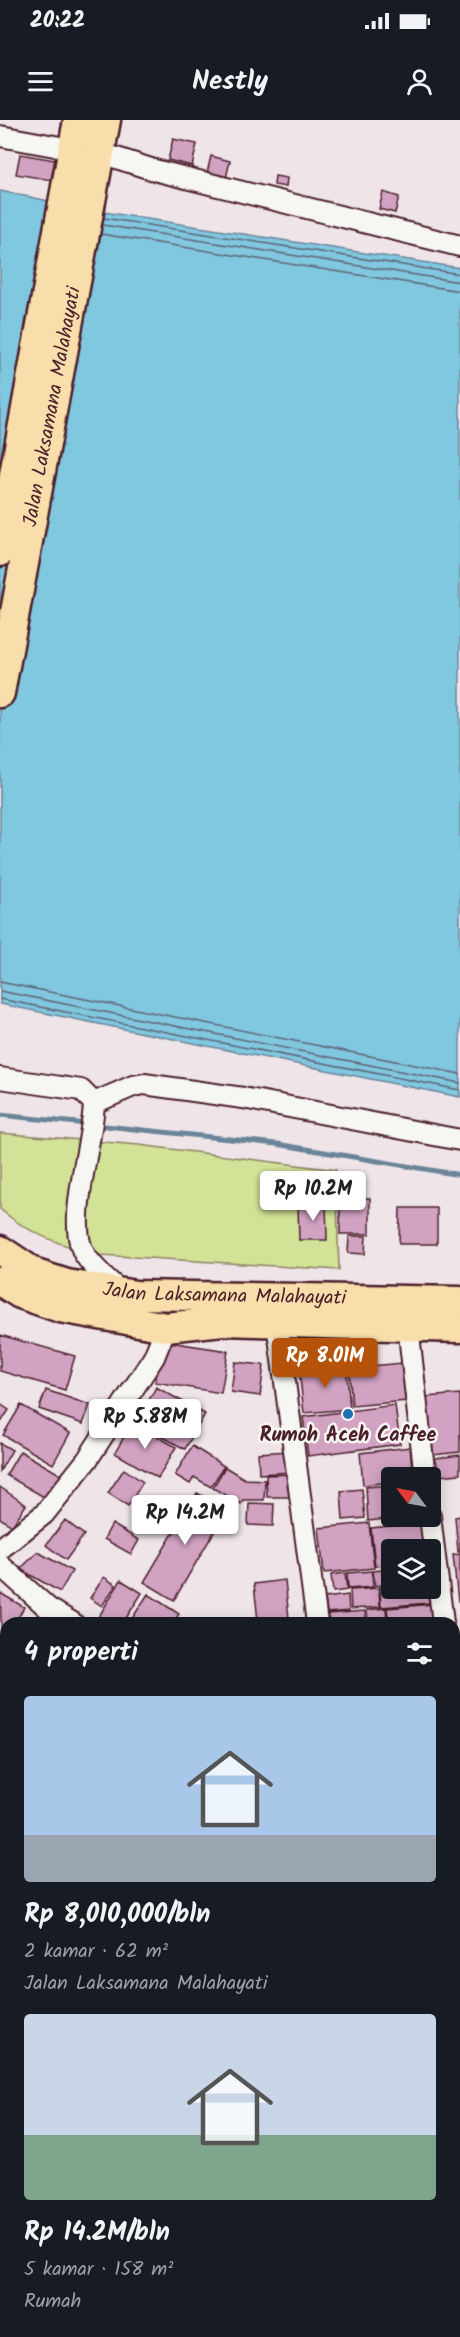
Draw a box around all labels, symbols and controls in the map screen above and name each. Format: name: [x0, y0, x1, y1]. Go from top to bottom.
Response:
text: 20:22: [30, 4, 85, 39]
text: Nestly: [192, 60, 268, 103]
icon: menu: [24, 65, 57, 98]
icon: person: [403, 65, 436, 98]
street label: Jalan Laksamana Malahayati: [15, 283, 91, 530]
pin: Rp 10.2M: [251, 1171, 375, 1222]
text: Rp 10.2M: [274, 1174, 352, 1206]
street label: Jalan Laksamana Malahayati: [100, 1274, 348, 1315]
pin: Rp 8.01M: [263, 1338, 387, 1389]
text: Rp 8.01M: [286, 1341, 364, 1373]
pin: Rp 5.88M: [83, 1399, 207, 1450]
text: Rp 5.88M: [103, 1402, 187, 1434]
marker: Rumoh Aceh Caffee: [341, 1407, 355, 1421]
place label: Rumoh Aceh Caffee: [260, 1420, 437, 1452]
north arrow: [381, 1467, 441, 1527]
map controls: [381, 1467, 441, 1599]
pin: Rp 14.2M: [123, 1495, 247, 1546]
text: Rp 14.2M: [146, 1498, 224, 1530]
button: layers: [381, 1539, 441, 1599]
text: 4 properti: [24, 1632, 138, 1674]
icon: filters: [403, 1637, 436, 1670]
icon: home: [176, 1735, 284, 1843]
text: Rp 8,010,000/bln: [24, 1894, 211, 1936]
text: 2 kamar · 62 m²: [24, 1936, 168, 1968]
text: Jalan Laksamana Malahayati: [24, 1968, 267, 2000]
icon: home: [176, 2053, 284, 2161]
text: Rp 14.2M/bln: [24, 2212, 170, 2254]
text: 5 kamar · 158 m²: [24, 2254, 173, 2286]
text: Rumah: [24, 2286, 81, 2318]

